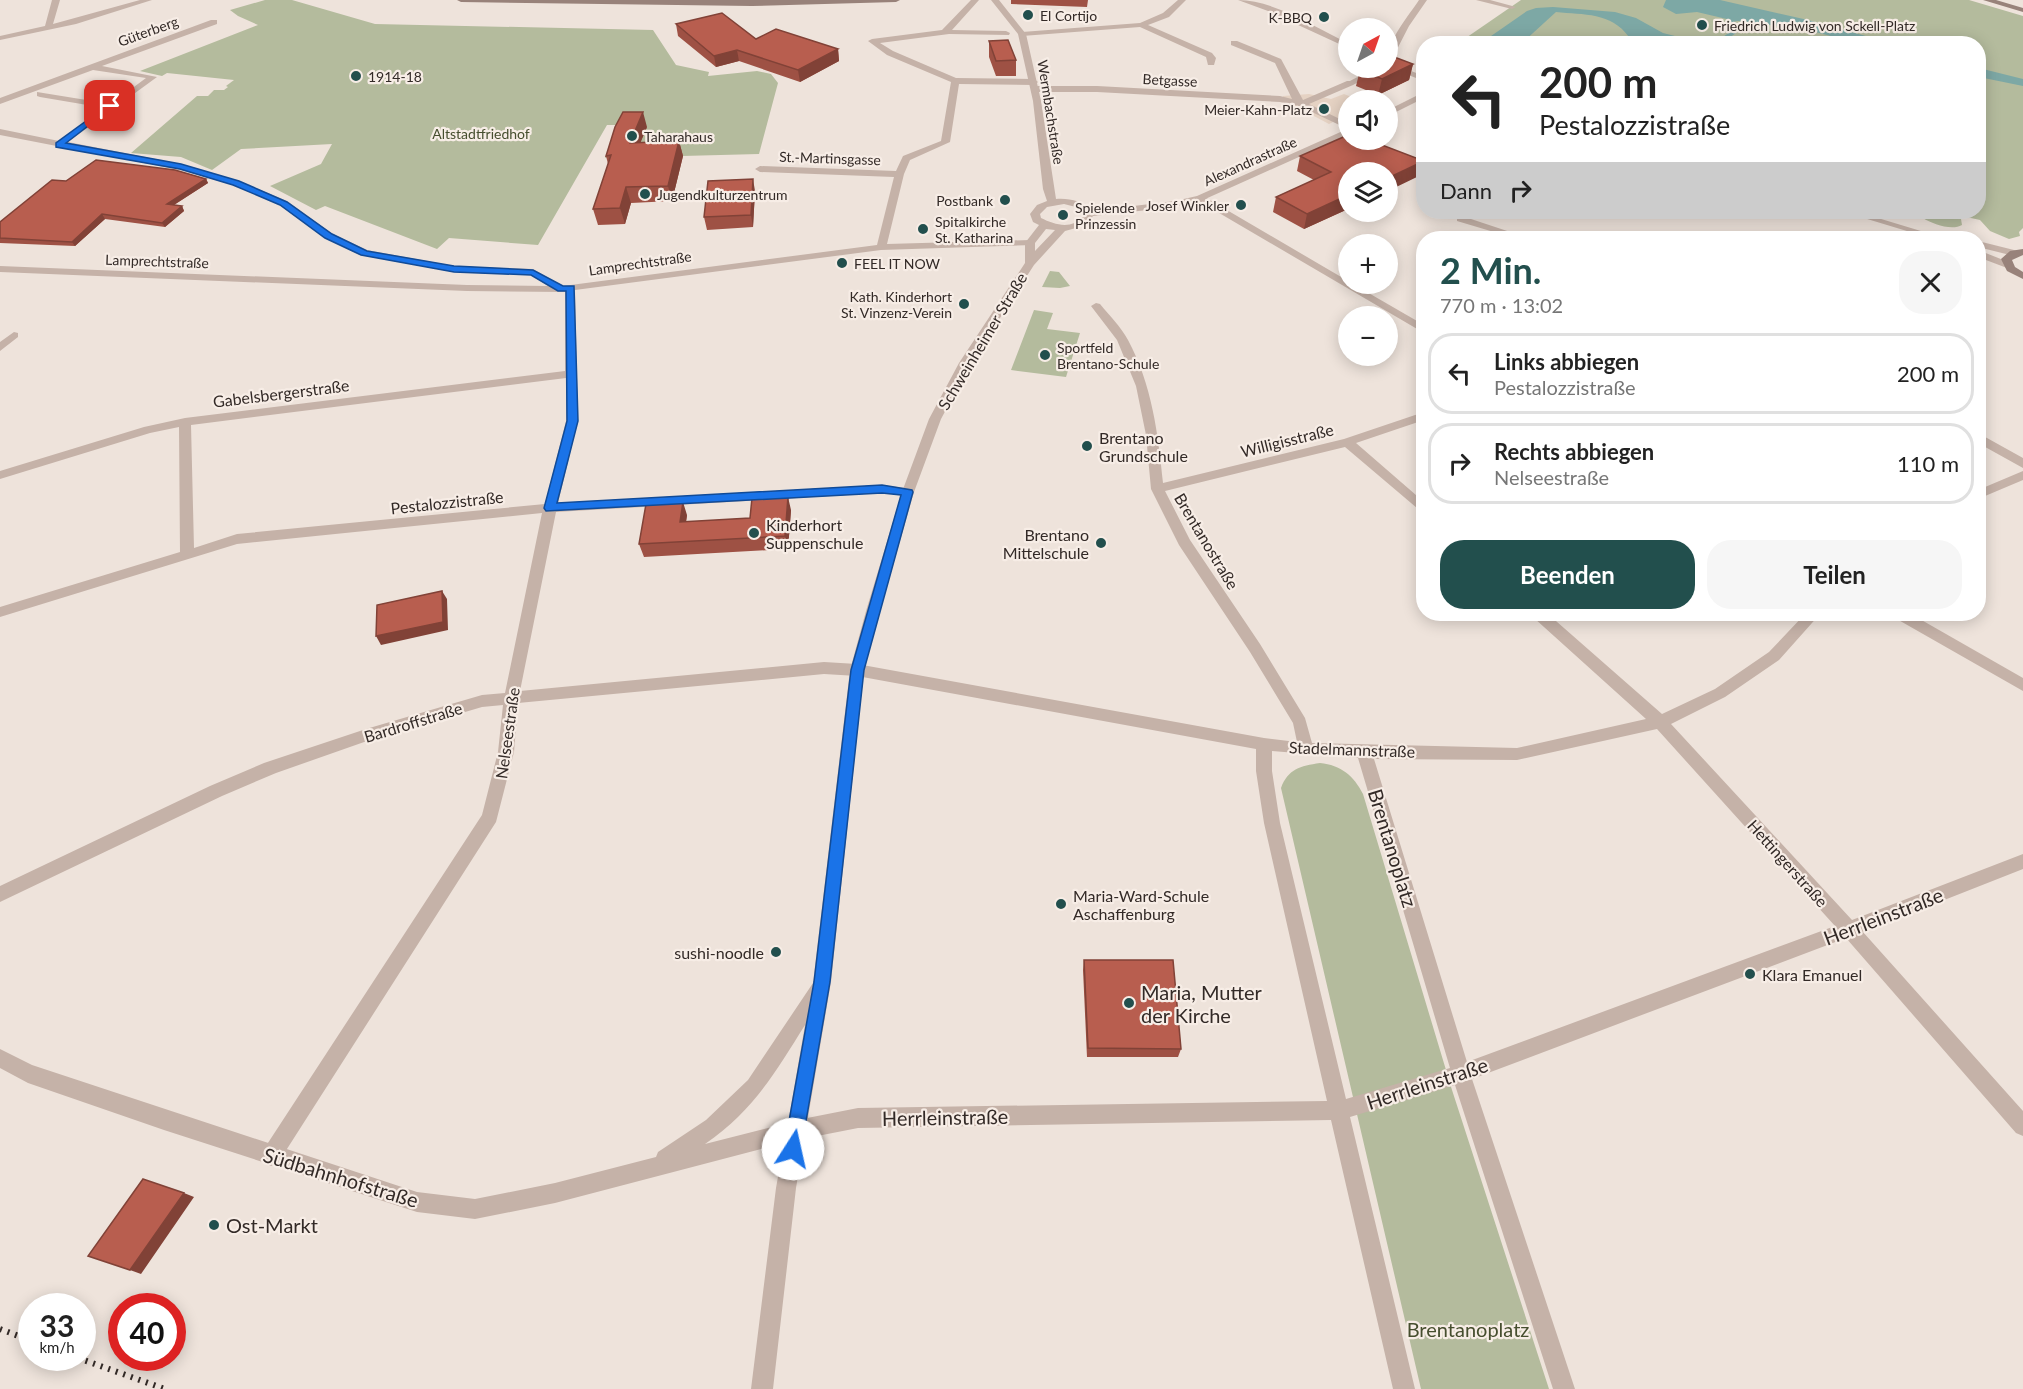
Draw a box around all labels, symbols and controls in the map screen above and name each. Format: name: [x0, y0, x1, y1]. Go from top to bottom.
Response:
place label: El Cortijo: [1040, 7, 1097, 24]
marker: El Cortijo: [1021, 8, 1035, 22]
place label: K-BBQ: [1269, 9, 1313, 26]
marker: K-BBQ: [1317, 10, 1331, 24]
street label: Güterberg: [116, 12, 180, 50]
place label: Friedrich Ludwig von Sckell-Platz: [1714, 17, 1915, 34]
north arrow: [1338, 18, 1398, 78]
map controls: [1338, 18, 1398, 366]
marker: Friedrich Ludwig von Sckell-Platz: [1695, 18, 1709, 32]
text: 200 m: [1539, 57, 1657, 107]
street label: Wermbachstraße: [1034, 59, 1068, 165]
icon: left: [1440, 60, 1518, 138]
place label: 1914-18: [368, 68, 422, 85]
marker: 1914-18: [349, 69, 363, 83]
street label: Betgasse: [1142, 70, 1198, 90]
pin: [84, 80, 135, 131]
icon: arrive: [93, 89, 126, 122]
button: sound: [1338, 90, 1398, 150]
place label: Meier-Kahn-Platz: [1204, 101, 1312, 118]
marker: Meier-Kahn-Platz: [1317, 102, 1331, 116]
text: Pestalozzistraße: [1539, 108, 1730, 141]
park label: Altstadtfriedhof: [432, 125, 530, 142]
place label: Taharahaus: [644, 128, 713, 145]
marker: Taharahaus: [625, 129, 639, 143]
street label: Alexandrastraße: [1201, 133, 1299, 189]
street label: St.-Martinsgasse: [779, 148, 881, 168]
button: layers: [1338, 162, 1398, 222]
icon: right: [1504, 174, 1537, 207]
text: Dann: [1440, 177, 1492, 204]
place label: Jugendkulturzentrum: [657, 186, 788, 203]
marker: Jugendkulturzentrum: [638, 187, 652, 201]
place label: Postbank: [936, 192, 994, 209]
marker: Postbank: [998, 193, 1012, 207]
place label: Josef Winkler: [1145, 197, 1229, 214]
marker: Josef Winkler: [1234, 198, 1248, 212]
place label: Spielende Prinzessin: [1075, 199, 1136, 232]
marker: Spielende Prinzessin: [1056, 208, 1070, 222]
place label: Spitalkirche St. Katharina: [935, 213, 1013, 246]
marker: Spitalkirche St. Katharina: [916, 222, 930, 236]
button: +: [1338, 234, 1398, 294]
street label: Lamprechtstraße: [587, 247, 693, 279]
text: 2 Min.: [1440, 248, 1541, 292]
street label: Lamprechtstraße: [105, 251, 209, 271]
button: close: [1899, 251, 1962, 314]
place label: FEEL IT NOW: [854, 255, 941, 272]
marker: FEEL IT NOW: [835, 256, 849, 270]
street label: Schweinheimer Straße: [934, 269, 1030, 413]
place label: Kath. Kinderhort St. Vinzenz-Verein: [841, 288, 952, 321]
text: 770 m · 13:02: [1440, 293, 1563, 317]
marker: Kath. Kinderhort St. Vinzenz-Verein: [957, 297, 971, 311]
button: −: [1338, 306, 1398, 366]
place label: Sportfeld Brentano-Schule: [1057, 339, 1159, 372]
marker: Sportfeld Brentano-Schule: [1038, 348, 1052, 362]
text: Links abbiegen: [1494, 348, 1639, 375]
icon: left: [1443, 357, 1476, 390]
text: 200 m: [1897, 360, 1959, 387]
street label: Gabelsbergerstraße: [212, 375, 350, 411]
text: Pestalozzistraße: [1494, 375, 1636, 399]
street label: Willigisstraße: [1239, 419, 1335, 461]
place label: Brentano Grundschule: [1099, 428, 1188, 465]
text: Rechts abbiegen: [1494, 438, 1654, 465]
marker: Brentano Grundschule: [1080, 439, 1094, 453]
icon: right: [1443, 447, 1476, 480]
text: 110 m: [1897, 450, 1959, 477]
text: Nelseestraße: [1494, 465, 1609, 489]
street label: Pestalozzistraße: [390, 487, 504, 517]
street label: Brentanostraße: [1171, 490, 1243, 592]
place label: Kinderhort Suppenschule: [766, 515, 863, 552]
place label: Brentano Mittelschule: [1003, 525, 1089, 562]
marker: Kinderhort Suppenschule: [747, 526, 761, 540]
marker: Brentano Mittelschule: [1094, 536, 1108, 550]
button: Beenden: [1440, 540, 1695, 609]
button: Teilen: [1707, 540, 1962, 609]
street label: Nelseestraße: [491, 686, 523, 780]
street label: Bardroffstraße: [362, 698, 464, 746]
street label: Stadelmannstraße: [1289, 737, 1415, 761]
street label: Brentanoplatz: [1364, 786, 1422, 910]
street label: Hettingerstraße: [1744, 816, 1832, 910]
street label: Herrleinstraße: [1820, 882, 1946, 950]
place label: Maria-Ward-Schule Aschaffenburg: [1073, 886, 1209, 923]
marker: Maria-Ward-Schule Aschaffenburg: [1054, 897, 1068, 911]
place label: sushi-noodle: [674, 943, 764, 962]
marker: sushi-noodle: [769, 945, 783, 959]
place label: Klara Emanuel: [1762, 965, 1862, 984]
marker: Klara Emanuel: [1743, 967, 1757, 981]
place label: Maria, Mutter der Kirche: [1141, 980, 1263, 1027]
marker: Maria, Mutter der Kirche: [1122, 996, 1136, 1010]
street label: Herrleinstraße: [1363, 1052, 1491, 1114]
street label: Herrleinstraße: [882, 1104, 1008, 1130]
position arrow: [761, 1117, 825, 1181]
street label: Südbahnhofstraße: [261, 1142, 421, 1212]
place label: Ost-Markt: [226, 1213, 318, 1237]
marker: Ost-Markt: [207, 1218, 221, 1232]
speed limit sign: 40: [108, 1293, 186, 1371]
text: 33: [40, 1307, 74, 1343]
park label: Brentanoplatz: [1407, 1317, 1529, 1341]
text: km/h: [39, 1338, 75, 1356]

